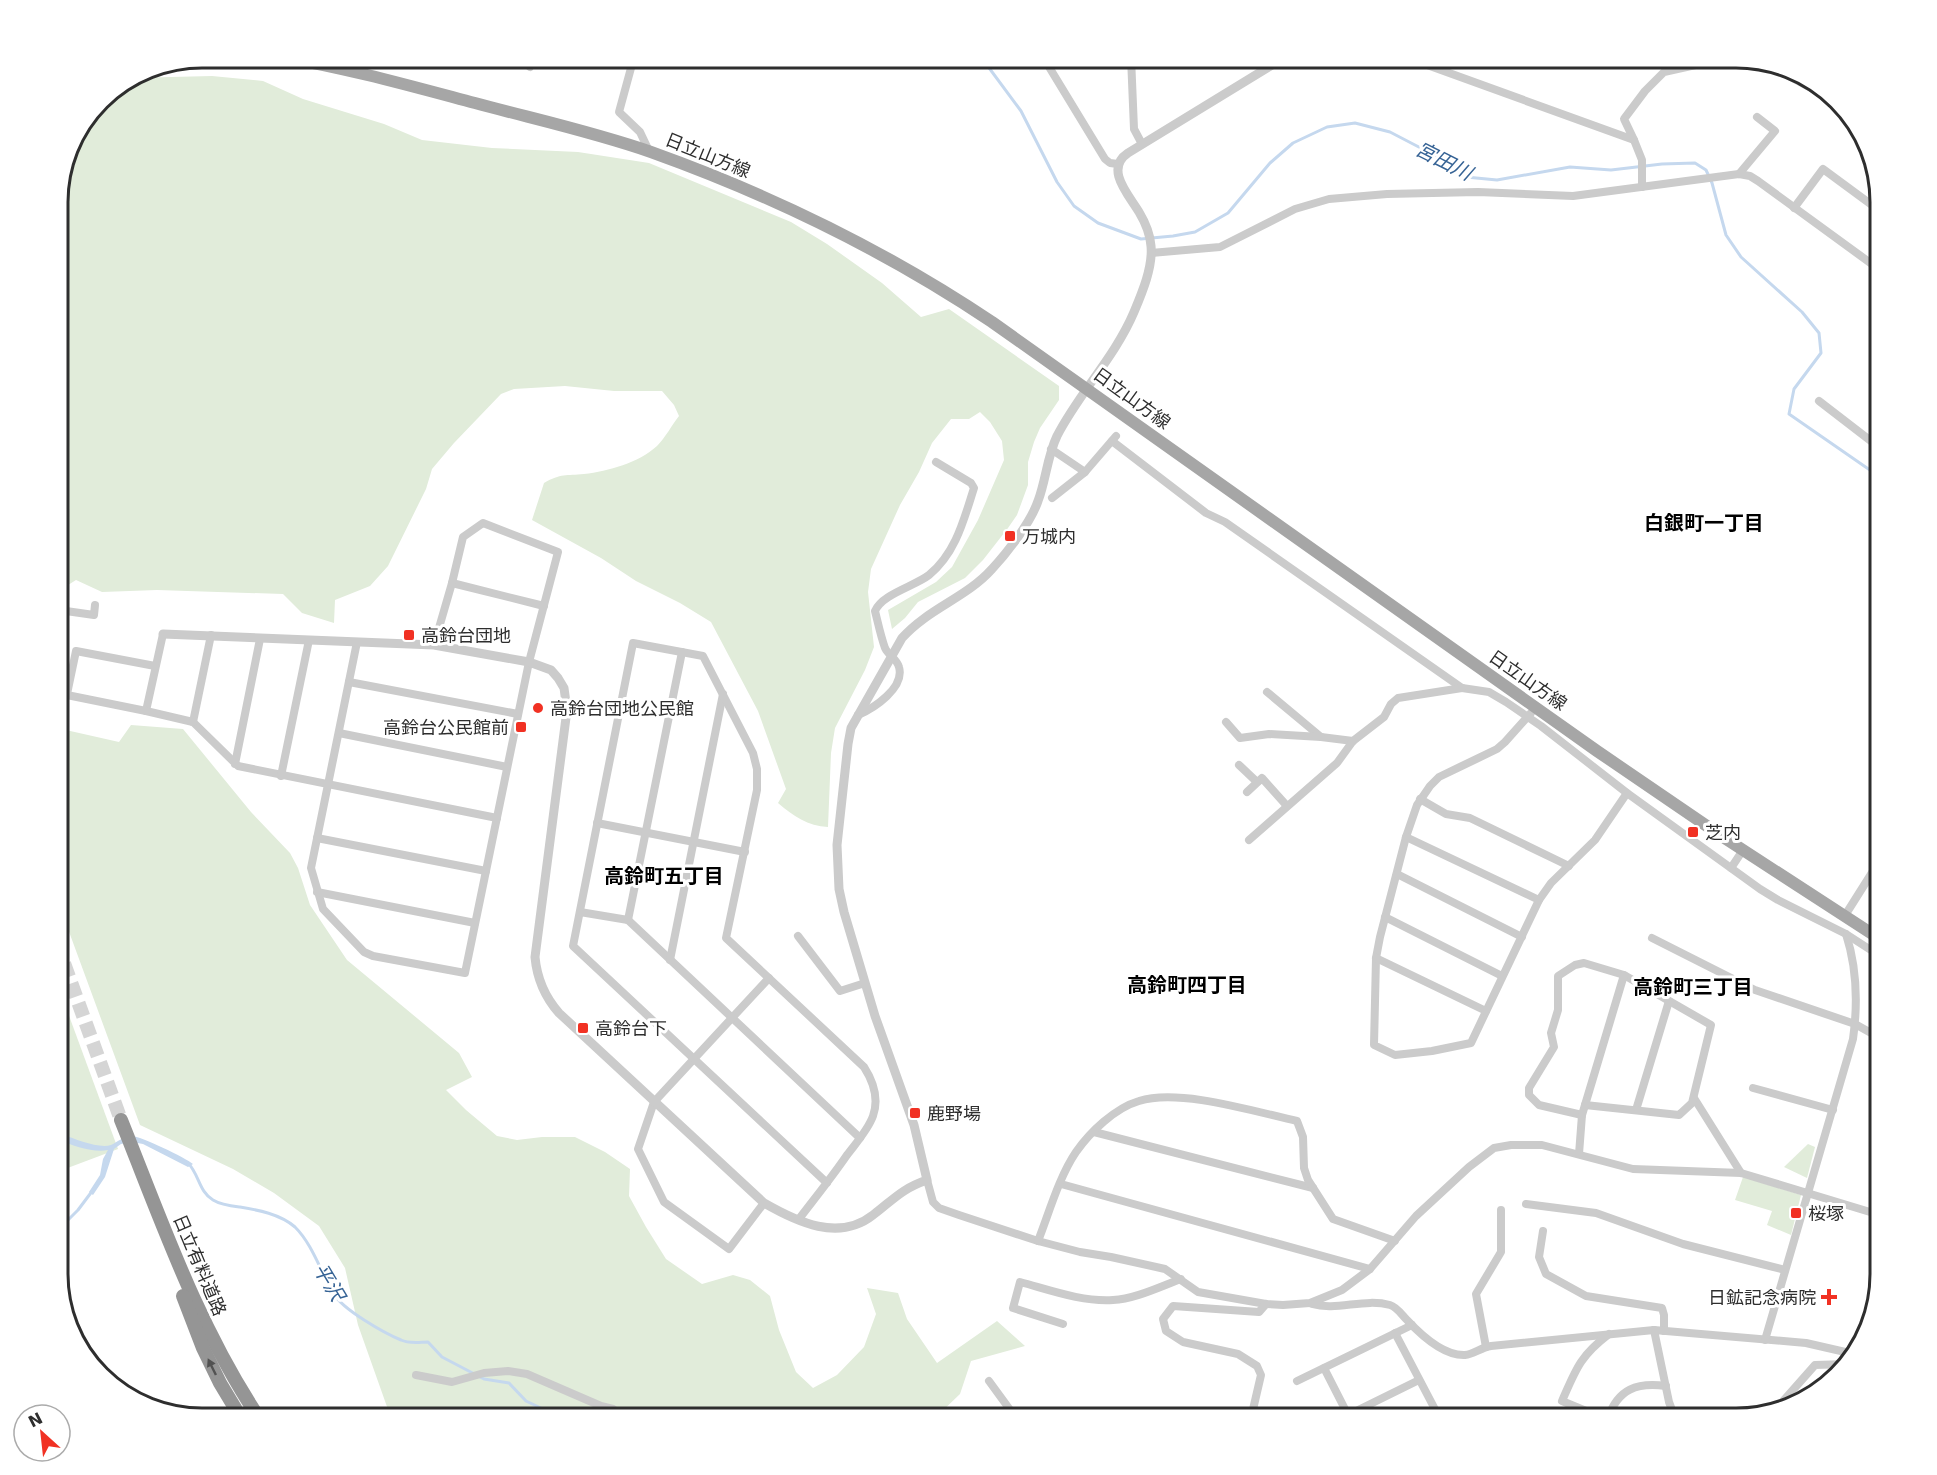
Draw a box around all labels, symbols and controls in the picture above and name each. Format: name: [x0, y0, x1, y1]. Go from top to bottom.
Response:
street label: 日立山方線: [662, 128, 754, 182]
water label: 宮田川: [1412, 137, 1478, 186]
street label: 日立山方線: [1089, 363, 1175, 433]
district label: 白銀町一丁目: [1644, 511, 1764, 535]
place label: 万城内: [1022, 526, 1076, 547]
marker: 万城内: [1003, 529, 1017, 543]
place label: 高鈴台団地: [421, 625, 511, 646]
marker: 高鈴台団地: [402, 628, 416, 642]
street label: 日立山方線: [1485, 646, 1571, 714]
place label: 高鈴台団地公民館: [550, 698, 694, 719]
marker: 高鈴台団地公民館: [531, 701, 545, 715]
place label: 高鈴台公民館前: [383, 717, 509, 738]
marker: 高鈴台公民館前: [514, 720, 528, 734]
place label: 芝内: [1705, 822, 1741, 843]
marker: 芝内: [1686, 825, 1700, 839]
district label: 高鈴町五丁目: [604, 864, 724, 888]
district label: 高鈴町四丁目: [1127, 973, 1247, 997]
district label: 高鈴町三丁目: [1633, 975, 1753, 999]
place label: 高鈴台下: [595, 1018, 667, 1039]
marker: 高鈴台下: [576, 1021, 590, 1035]
place label: 鹿野場: [927, 1103, 981, 1124]
marker: 鹿野場: [908, 1106, 922, 1120]
place label: 桜塚: [1808, 1203, 1844, 1224]
marker: 桜塚: [1789, 1206, 1803, 1220]
street label: 日立有料道路: [169, 1211, 231, 1319]
water label: 平沢: [308, 1259, 351, 1308]
place label: 日鉱記念病院: [1708, 1287, 1816, 1308]
marker: 日鉱記念病院: [1820, 1288, 1838, 1306]
one-way arrow: [208, 1359, 217, 1376]
north arrow: [12, 1403, 72, 1463]
text: N: [25, 1409, 46, 1432]

